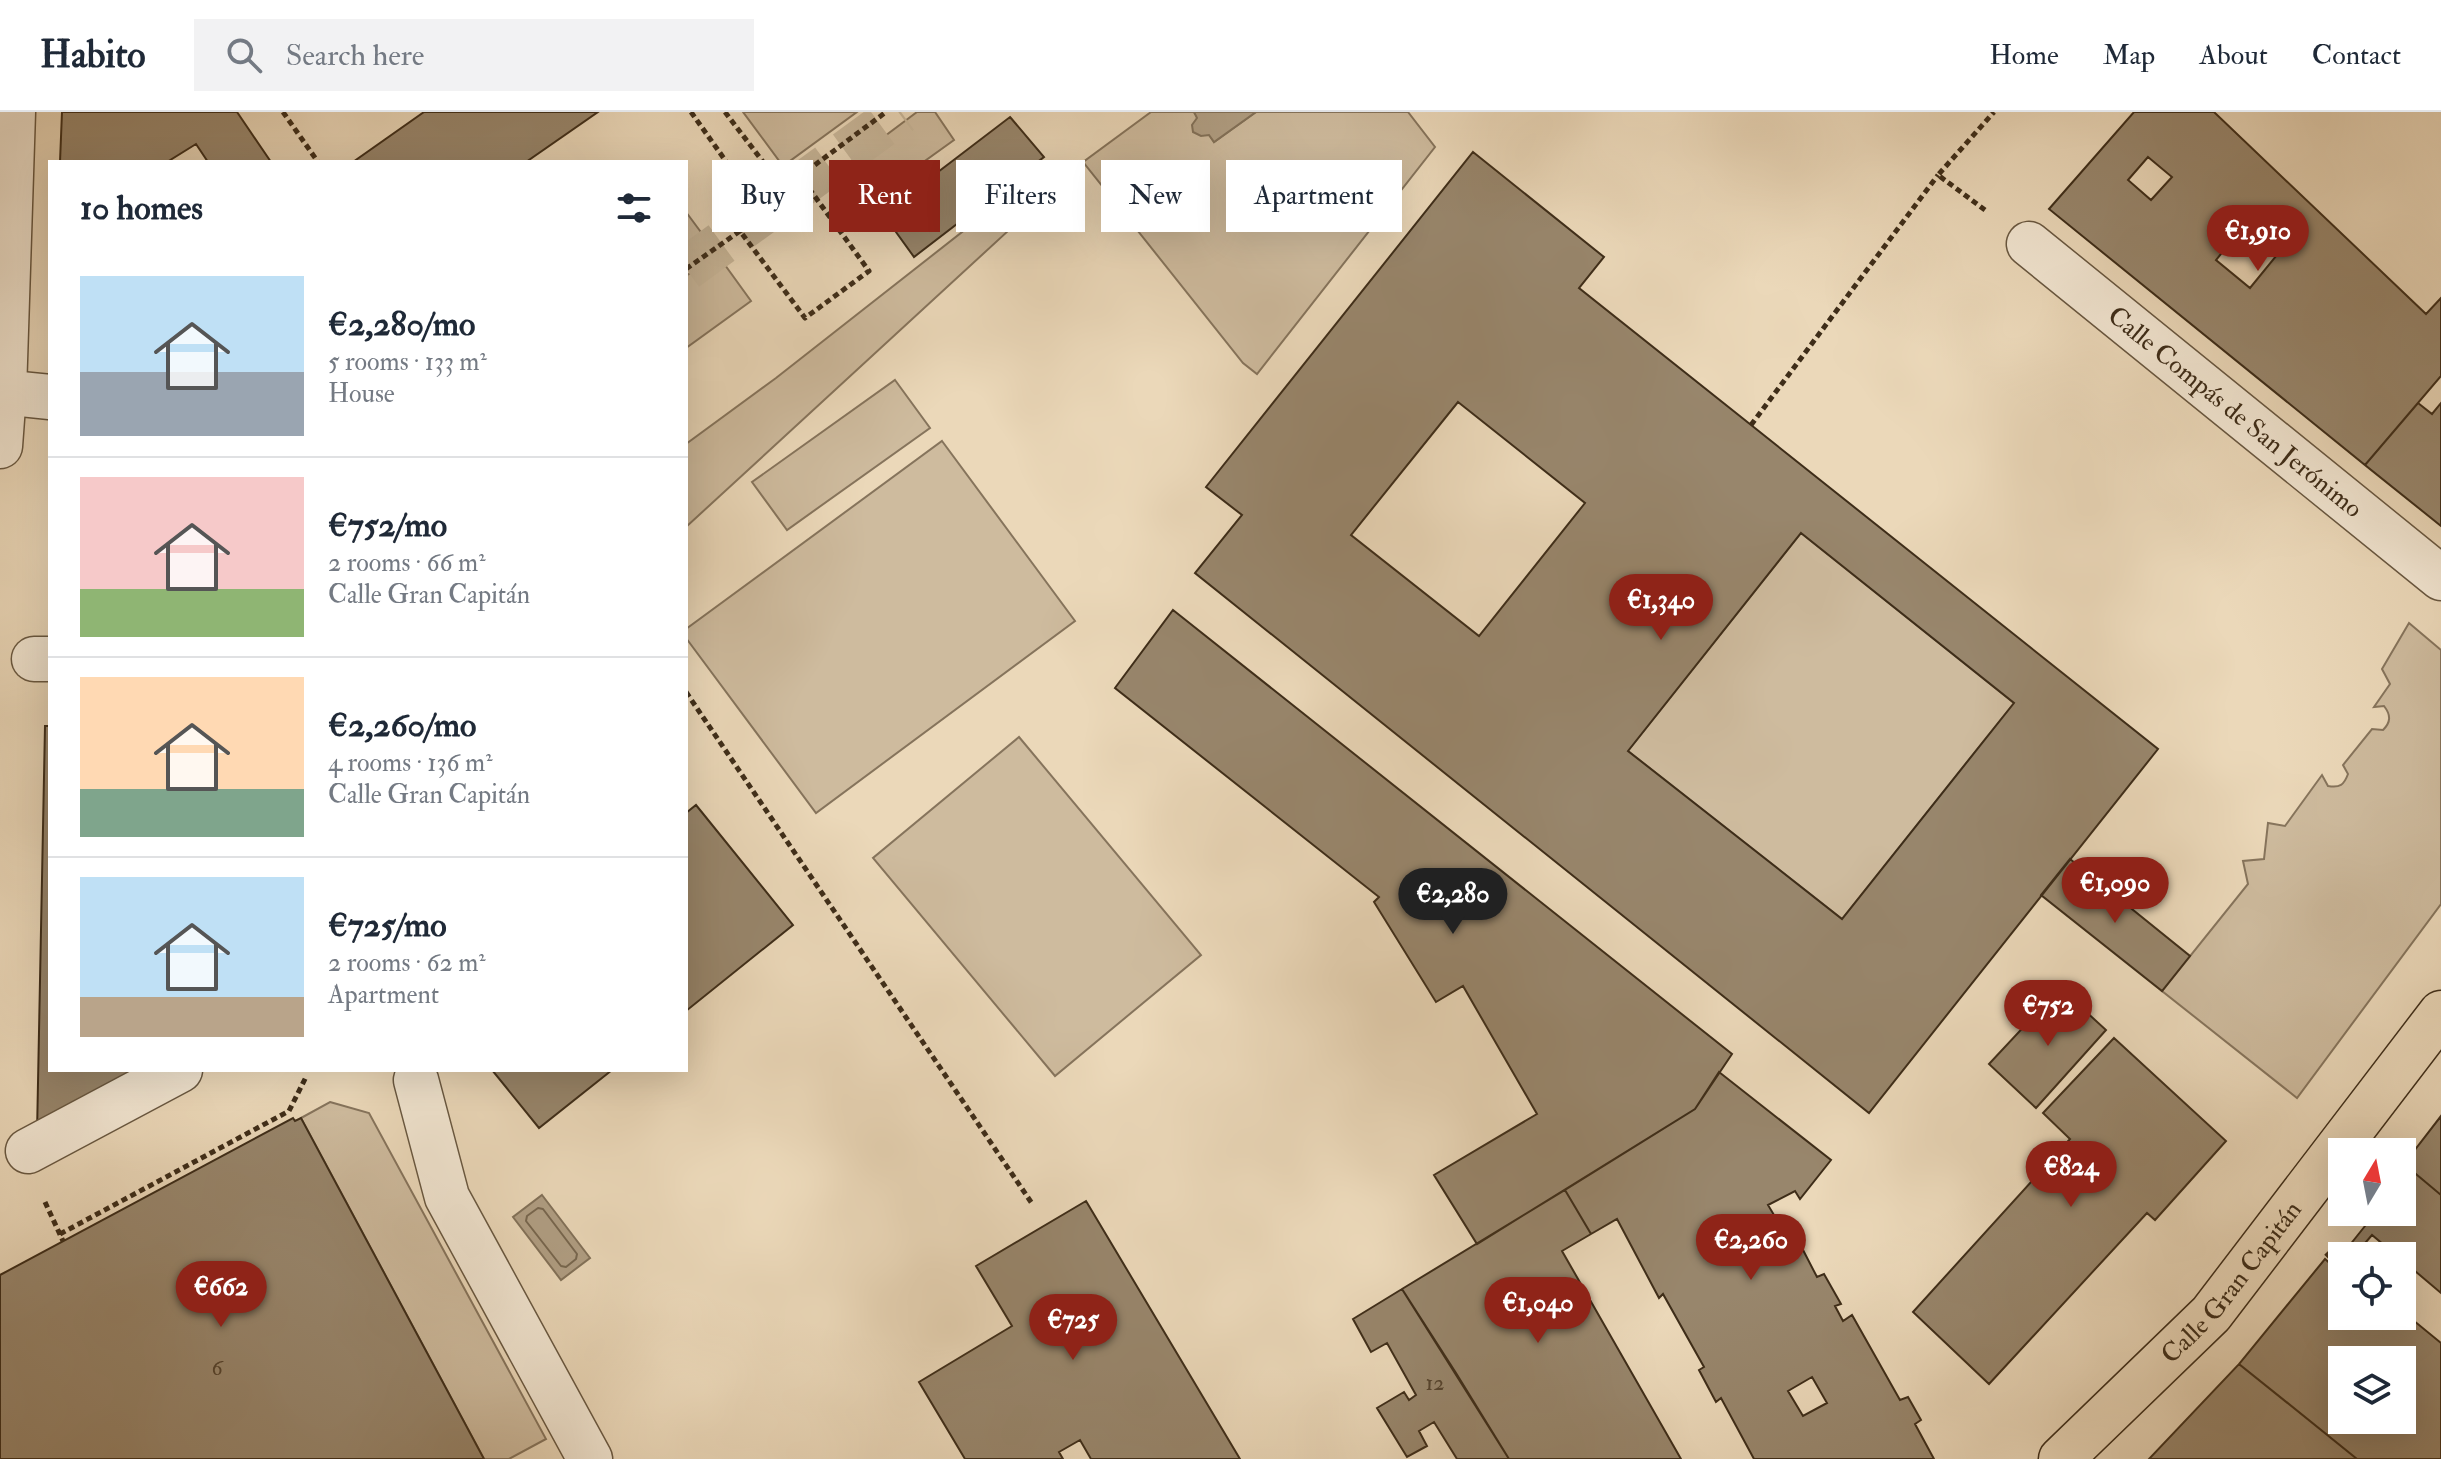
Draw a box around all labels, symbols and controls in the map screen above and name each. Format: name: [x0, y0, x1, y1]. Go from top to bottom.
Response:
search box: [194, 19, 754, 91]
text: Habito: [40, 31, 146, 79]
icon: search: [222, 33, 266, 77]
text: Search here: [286, 37, 424, 74]
text: Home: [1989, 38, 2059, 73]
text: Map: [2103, 38, 2155, 73]
text: About: [2199, 38, 2268, 73]
text: Contact: [2312, 38, 2401, 73]
chip: Buy: [712, 160, 813, 232]
chip: Rent: [829, 160, 940, 232]
chip: Filters: [956, 160, 1085, 232]
chip: New: [1101, 160, 1210, 232]
chip: Apartment: [1226, 160, 1402, 232]
icon: filters: [612, 186, 656, 230]
text: 10 homes: [80, 187, 203, 230]
pin: €1,910: [2193, 205, 2323, 273]
text: €1,910: [2225, 215, 2291, 247]
street label: Calle Compás de San Jerónimo: [2101, 300, 2369, 525]
text: €2,280/mo: [328, 303, 475, 346]
icon: home: [144, 308, 240, 404]
text: 5 rooms · 133 m²: [328, 346, 487, 378]
text: House: [328, 378, 395, 410]
text: €752/mo: [328, 504, 447, 547]
icon: home: [144, 509, 240, 605]
text: 2 rooms · 66 m²: [328, 547, 486, 579]
pin: €1,340: [1596, 574, 1726, 642]
text: Calle Gran Capitán: [328, 579, 530, 611]
text: €1,340: [1627, 584, 1695, 616]
text: €2,260/mo: [328, 704, 476, 747]
icon: home: [144, 709, 240, 805]
text: 4 rooms · 136 m²: [328, 747, 493, 779]
text: Calle Gran Capitán: [328, 779, 530, 811]
pin: €1,090: [2050, 857, 2180, 925]
text: €1,090: [2080, 867, 2150, 899]
pin: €2,280: [1388, 868, 1518, 936]
text: €2,280: [1416, 878, 1490, 910]
text: €725/mo: [328, 904, 447, 947]
icon: home: [144, 909, 240, 1005]
text: 2 rooms · 62 m²: [328, 947, 486, 979]
text: Apartment: [328, 979, 439, 1011]
pin: €752: [2001, 980, 2095, 1048]
text: €752: [2022, 990, 2074, 1022]
north arrow: [2328, 1138, 2416, 1226]
map controls: [2328, 1138, 2416, 1434]
pin: €824: [2024, 1141, 2118, 1209]
text: €824: [2044, 1151, 2098, 1183]
street label: Calle Gran Capitán: [2155, 1195, 2309, 1371]
pin: €2,260: [1686, 1214, 1816, 1282]
text: €2,260: [1714, 1224, 1788, 1256]
button: locate: [2328, 1242, 2416, 1330]
pin: €662: [174, 1261, 268, 1329]
text: €662: [194, 1271, 248, 1303]
pin: €1,040: [1473, 1277, 1603, 1345]
text: €1,040: [1502, 1287, 1574, 1319]
pin: €725: [1026, 1294, 1120, 1362]
text: €725: [1047, 1304, 1099, 1336]
button: layers: [2328, 1346, 2416, 1434]
house number: 6: [211, 1354, 224, 1382]
house number: 12: [1425, 1369, 1445, 1397]

